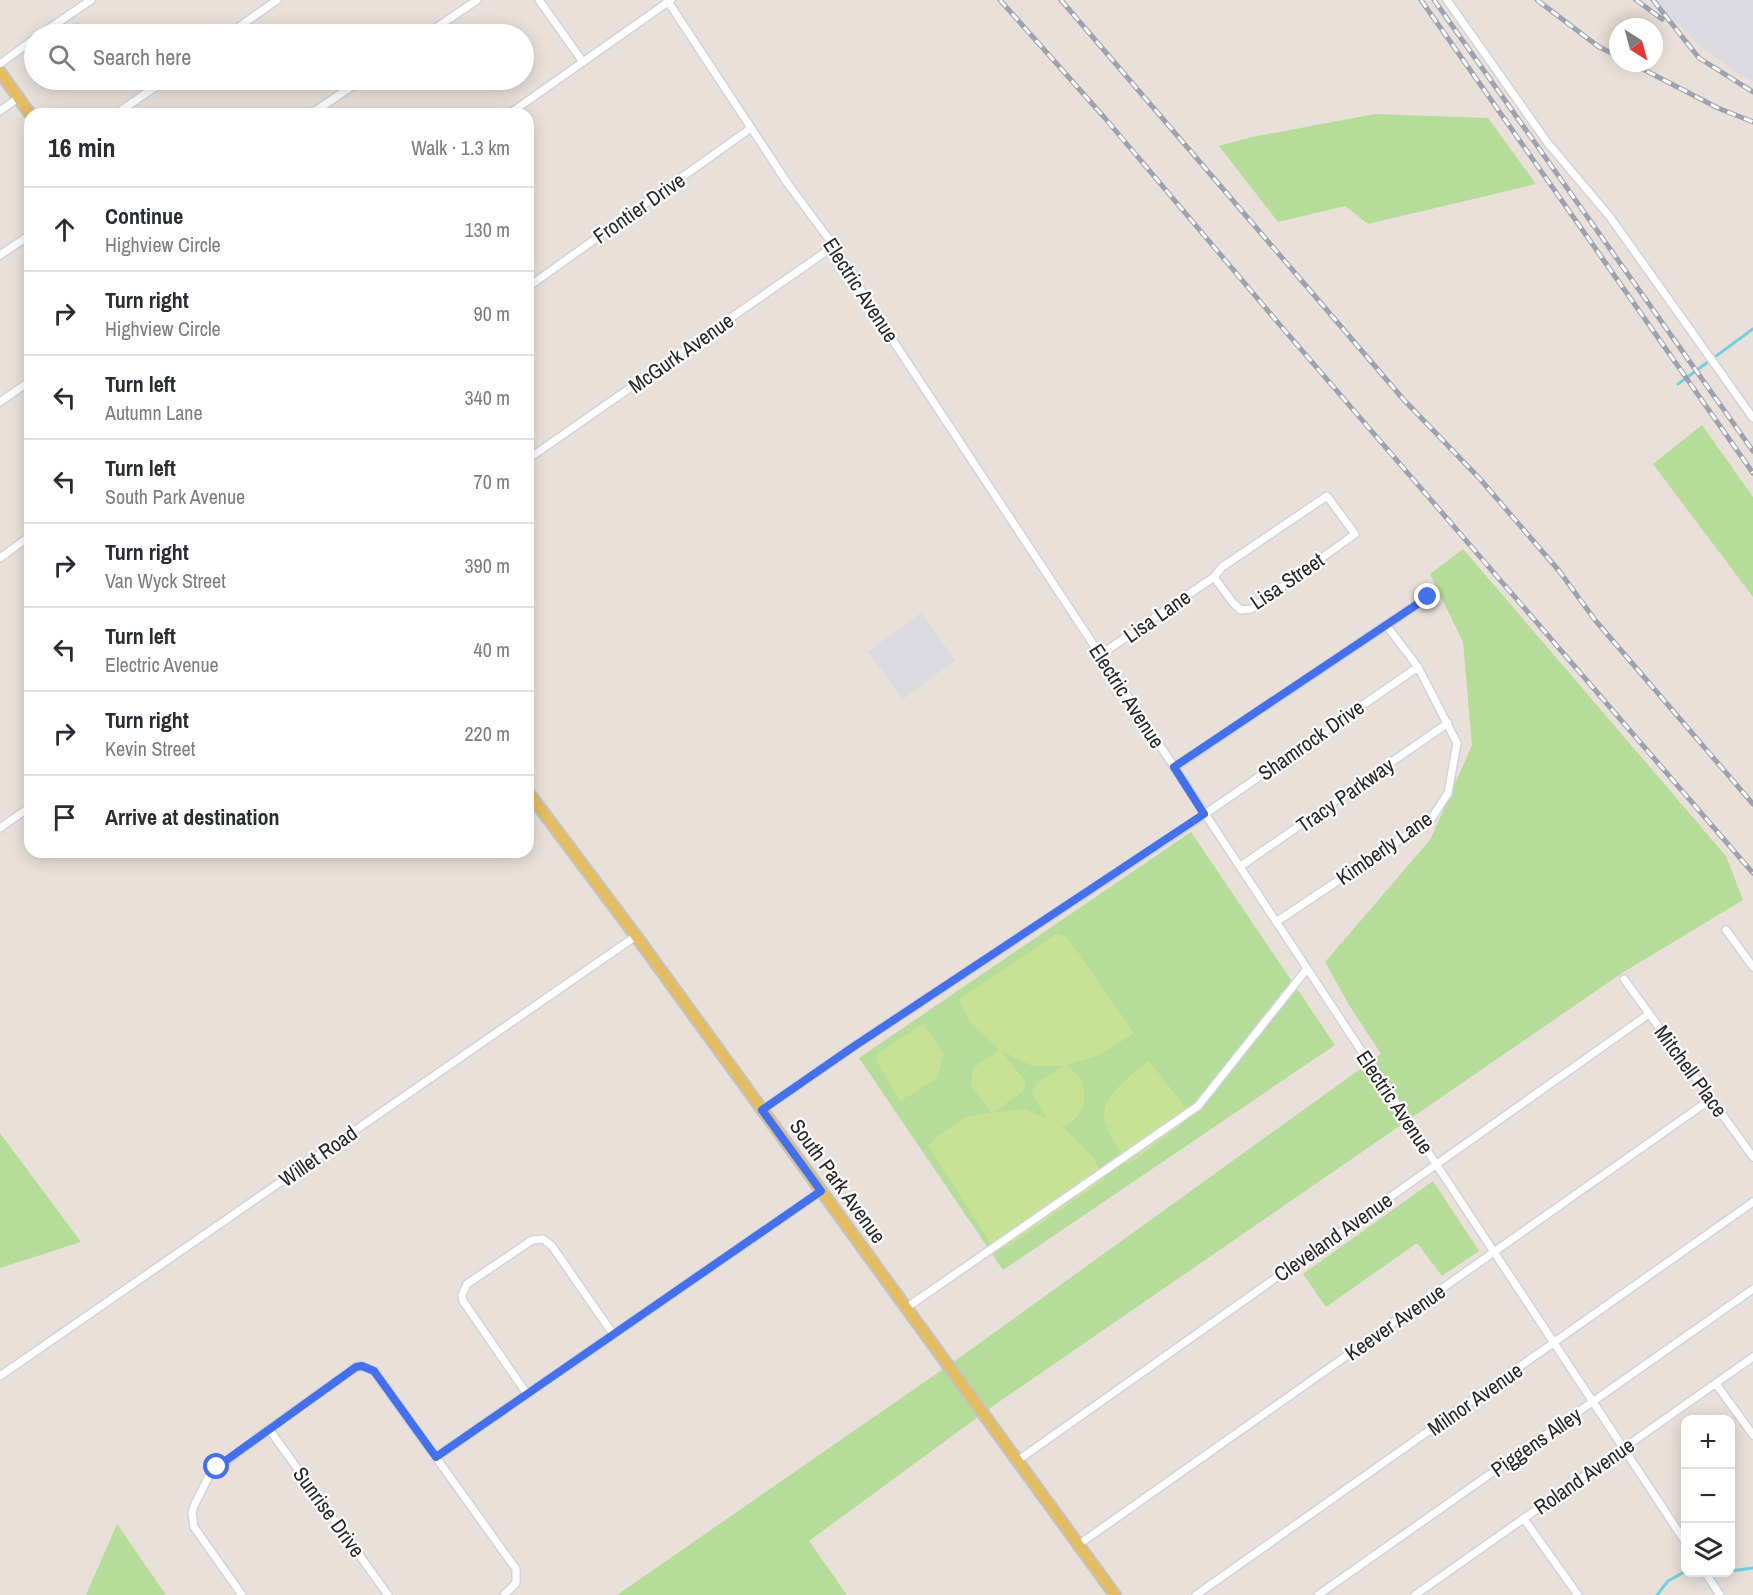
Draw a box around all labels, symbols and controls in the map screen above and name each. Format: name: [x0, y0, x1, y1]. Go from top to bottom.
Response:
north arrow: [1609, 18, 1663, 72]
search box: [24, 24, 534, 90]
icon: search: [45, 41, 78, 74]
text: Search here: [93, 42, 191, 72]
text: 16 min: [48, 130, 116, 165]
text: Walk · 1.3 km: [411, 134, 510, 161]
street label: Frontier Drive: [587, 166, 691, 250]
text: Continue: [105, 201, 183, 231]
icon: ahead: [48, 213, 81, 246]
text: 130 m: [464, 216, 510, 243]
text: Highview Circle: [105, 231, 221, 258]
street label: Electric Avenue: [816, 232, 906, 348]
text: Turn right: [105, 285, 189, 315]
icon: right: [48, 297, 81, 330]
text: 90 m: [474, 300, 510, 327]
street label: McGurk Avenue: [623, 306, 739, 400]
text: Highview Circle: [105, 315, 221, 342]
text: Turn left: [105, 369, 176, 399]
icon: left: [48, 381, 81, 414]
text: 340 m: [464, 384, 510, 411]
text: Autumn Lane: [105, 399, 203, 426]
text: Turn left: [105, 453, 176, 483]
icon: left: [48, 465, 81, 498]
text: 70 m: [474, 468, 510, 495]
text: South Park Avenue: [105, 483, 245, 510]
text: Turn right: [105, 537, 189, 567]
street label: Lisa Street: [1244, 546, 1330, 616]
icon: right: [48, 549, 81, 582]
text: 390 m: [464, 552, 510, 579]
text: Van Wyck Street: [105, 567, 226, 594]
street label: Lisa Lane: [1118, 582, 1196, 650]
route end: [1414, 583, 1440, 609]
text: Turn left: [105, 621, 176, 651]
icon: left: [48, 633, 81, 666]
text: 40 m: [474, 636, 510, 663]
street label: Electric Avenue: [1082, 638, 1172, 754]
text: Electric Avenue: [105, 651, 219, 678]
street label: Shamrock Drive: [1252, 693, 1370, 787]
text: Turn right: [105, 705, 189, 735]
icon: right: [48, 717, 81, 750]
text: 220 m: [464, 720, 510, 747]
text: Kevin Street: [105, 735, 195, 762]
street label: Tracy Parkway: [1290, 750, 1400, 839]
icon: arrive: [48, 801, 81, 834]
text: Arrive at destination: [105, 802, 279, 832]
street label: Kimberly Lane: [1330, 804, 1438, 892]
street label: Mitchell Place: [1648, 1019, 1734, 1123]
street label: Electric Avenue: [1350, 1044, 1440, 1160]
street label: South Park Avenue: [783, 1113, 893, 1249]
street label: Willet Road: [273, 1119, 363, 1193]
street label: Cleveland Avenue: [1268, 1185, 1398, 1289]
street label: Keever Avenue: [1339, 1277, 1451, 1367]
street label: Milnor Avenue: [1422, 1356, 1528, 1442]
street label: Piggens Alley: [1485, 1400, 1587, 1484]
map controls: [1681, 1415, 1735, 1577]
button: +: [1681, 1415, 1735, 1469]
street label: Roland Avenue: [1528, 1431, 1640, 1521]
route start: [203, 1453, 229, 1479]
street label: Sunrise Drive: [286, 1461, 372, 1563]
button: −: [1681, 1469, 1735, 1523]
button: layers: [1681, 1523, 1735, 1577]

